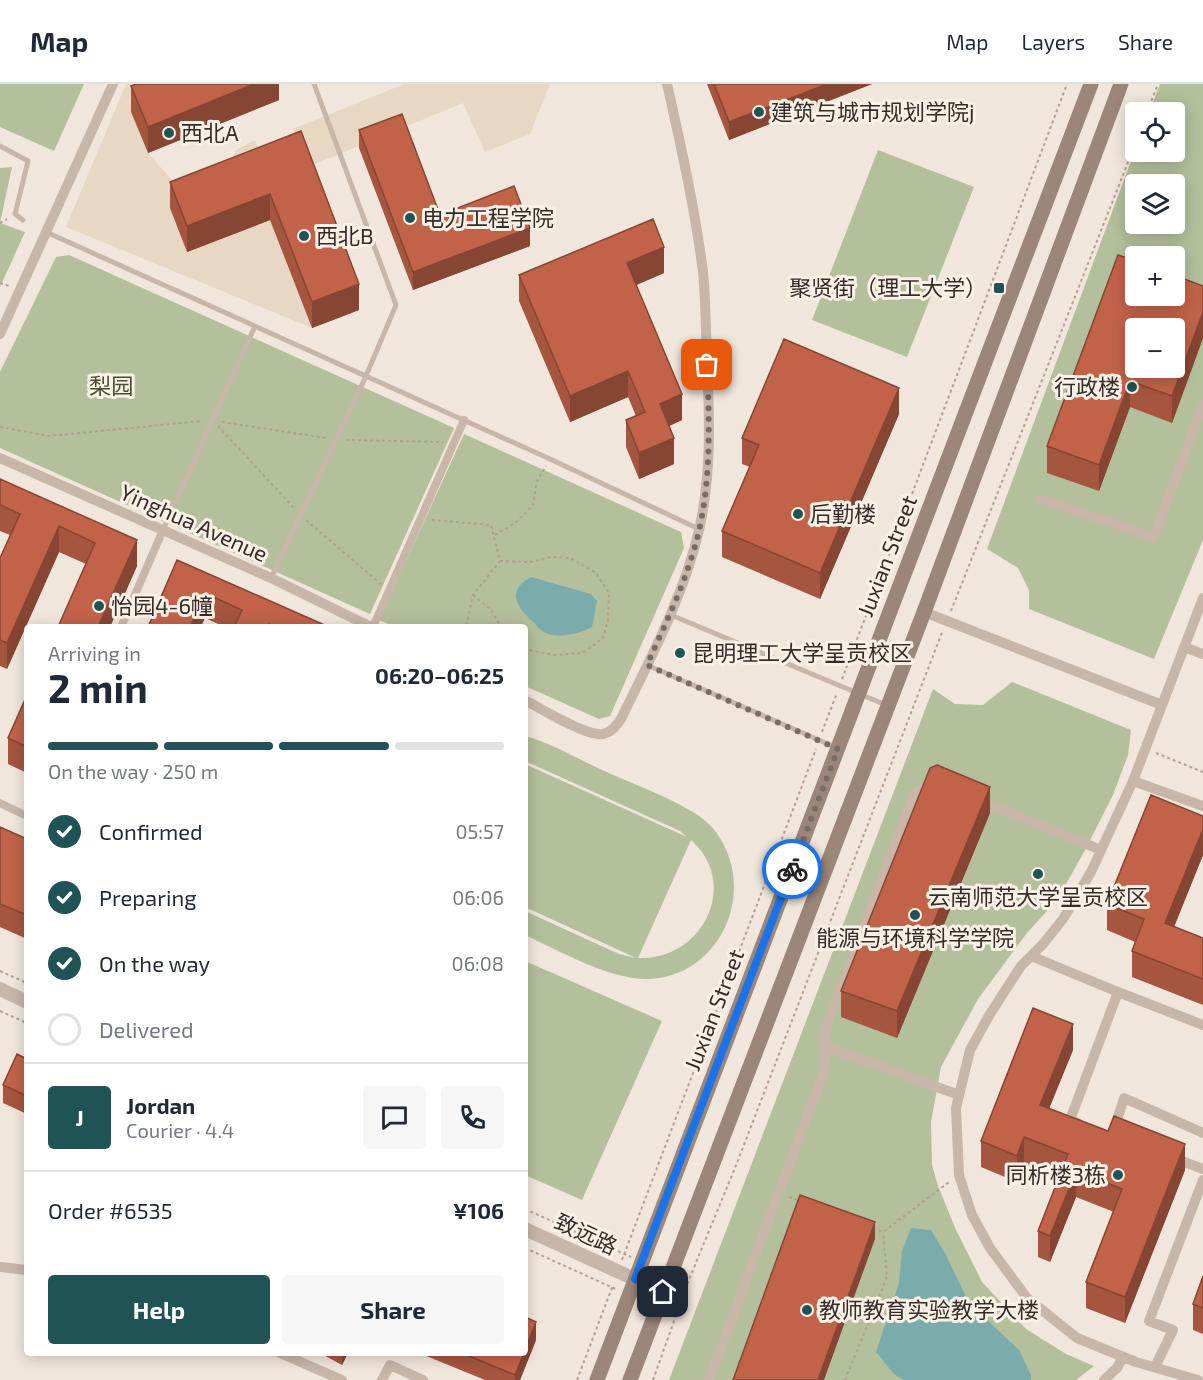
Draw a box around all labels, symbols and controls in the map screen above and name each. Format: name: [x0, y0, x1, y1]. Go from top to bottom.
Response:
text: Map: [30, 24, 88, 58]
text: Map: [946, 29, 988, 54]
text: Layers: [1021, 29, 1085, 54]
text: Share: [1118, 29, 1173, 54]
place label: 建筑与城市规划学院j: [771, 98, 975, 125]
map controls: [1125, 102, 1185, 378]
button: locate: [1125, 102, 1185, 162]
marker: 建筑与城市规划学院j: [752, 105, 766, 119]
place label: 西北A: [181, 119, 239, 145]
marker: 西北A: [162, 126, 176, 140]
button: layers: [1125, 174, 1185, 234]
place label: 电力工程学院: [422, 204, 554, 230]
marker: 电力工程学院: [403, 211, 417, 225]
place label: 西北B: [316, 222, 374, 248]
marker: 西北B: [297, 229, 311, 243]
button: +: [1125, 246, 1185, 306]
place label: 聚贤街（理工大学）: [789, 274, 987, 300]
marker: 聚贤街（理工大学）: [992, 281, 1006, 295]
button: −: [1125, 318, 1185, 378]
pin: [681, 339, 732, 390]
icon: bag: [690, 348, 723, 381]
park label: 梨园: [89, 372, 133, 398]
place label: 行政楼: [1054, 373, 1120, 399]
marker: 行政楼: [1125, 380, 1139, 394]
street label: Yinghua Avenue: [117, 478, 272, 566]
street label: Juxian Street: [851, 491, 921, 620]
place label: 后勤楼: [810, 500, 876, 526]
marker: 后勤楼: [791, 507, 805, 521]
place label: 怡园4-6幢: [111, 592, 213, 618]
marker: 怡园4-6幢: [92, 599, 106, 613]
place label: 昆明理工大学呈贡校区: [692, 639, 912, 665]
text: Arriving in: [48, 641, 141, 665]
marker: 昆明理工大学呈贡校区: [673, 646, 687, 660]
text: 06:20–06:25: [375, 662, 504, 688]
text: 2 min: [48, 664, 148, 711]
text: On the way · 250 m: [48, 759, 218, 783]
icon: check: [48, 815, 81, 848]
text: Confirmed: [99, 818, 203, 844]
text: 05:57: [456, 819, 504, 843]
courier: [762, 839, 822, 899]
icon: bike: [776, 853, 809, 886]
marker: 云南师范大学呈贡校区: [1031, 867, 1045, 881]
icon: check: [48, 881, 81, 914]
place label: 云南师范大学呈贡校区: [928, 883, 1148, 909]
text: Preparing: [99, 884, 197, 910]
text: 06:06: [452, 885, 504, 909]
marker: 能源与环境科学学院: [908, 908, 922, 922]
place label: 能源与环境科学学院: [816, 924, 1014, 950]
street label: Juxian Street: [678, 945, 748, 1074]
icon: check: [48, 947, 81, 980]
text: On the way: [99, 950, 210, 976]
text: 06:08: [452, 951, 504, 975]
text: Delivered: [99, 1016, 194, 1042]
button: chat: [363, 1086, 426, 1149]
button: phone: [441, 1086, 504, 1149]
text: Jordan: [126, 1092, 195, 1118]
text: J: [75, 1104, 84, 1130]
text: Courier · 4.4: [126, 1118, 234, 1142]
place label: 同析楼3栋: [1006, 1161, 1106, 1187]
marker: 同析楼3栋: [1111, 1168, 1125, 1182]
text: Order #6535: [48, 1197, 172, 1223]
text: ¥106: [453, 1197, 504, 1223]
street label: 致远路: [551, 1207, 622, 1259]
pin: [637, 1266, 688, 1317]
button: Help: [48, 1275, 270, 1344]
button: Share: [282, 1275, 504, 1344]
icon: home: [646, 1275, 679, 1308]
place label: 教师教育实验教学大楼: [819, 1296, 1039, 1322]
marker: 教师教育实验教学大楼: [800, 1303, 814, 1317]

